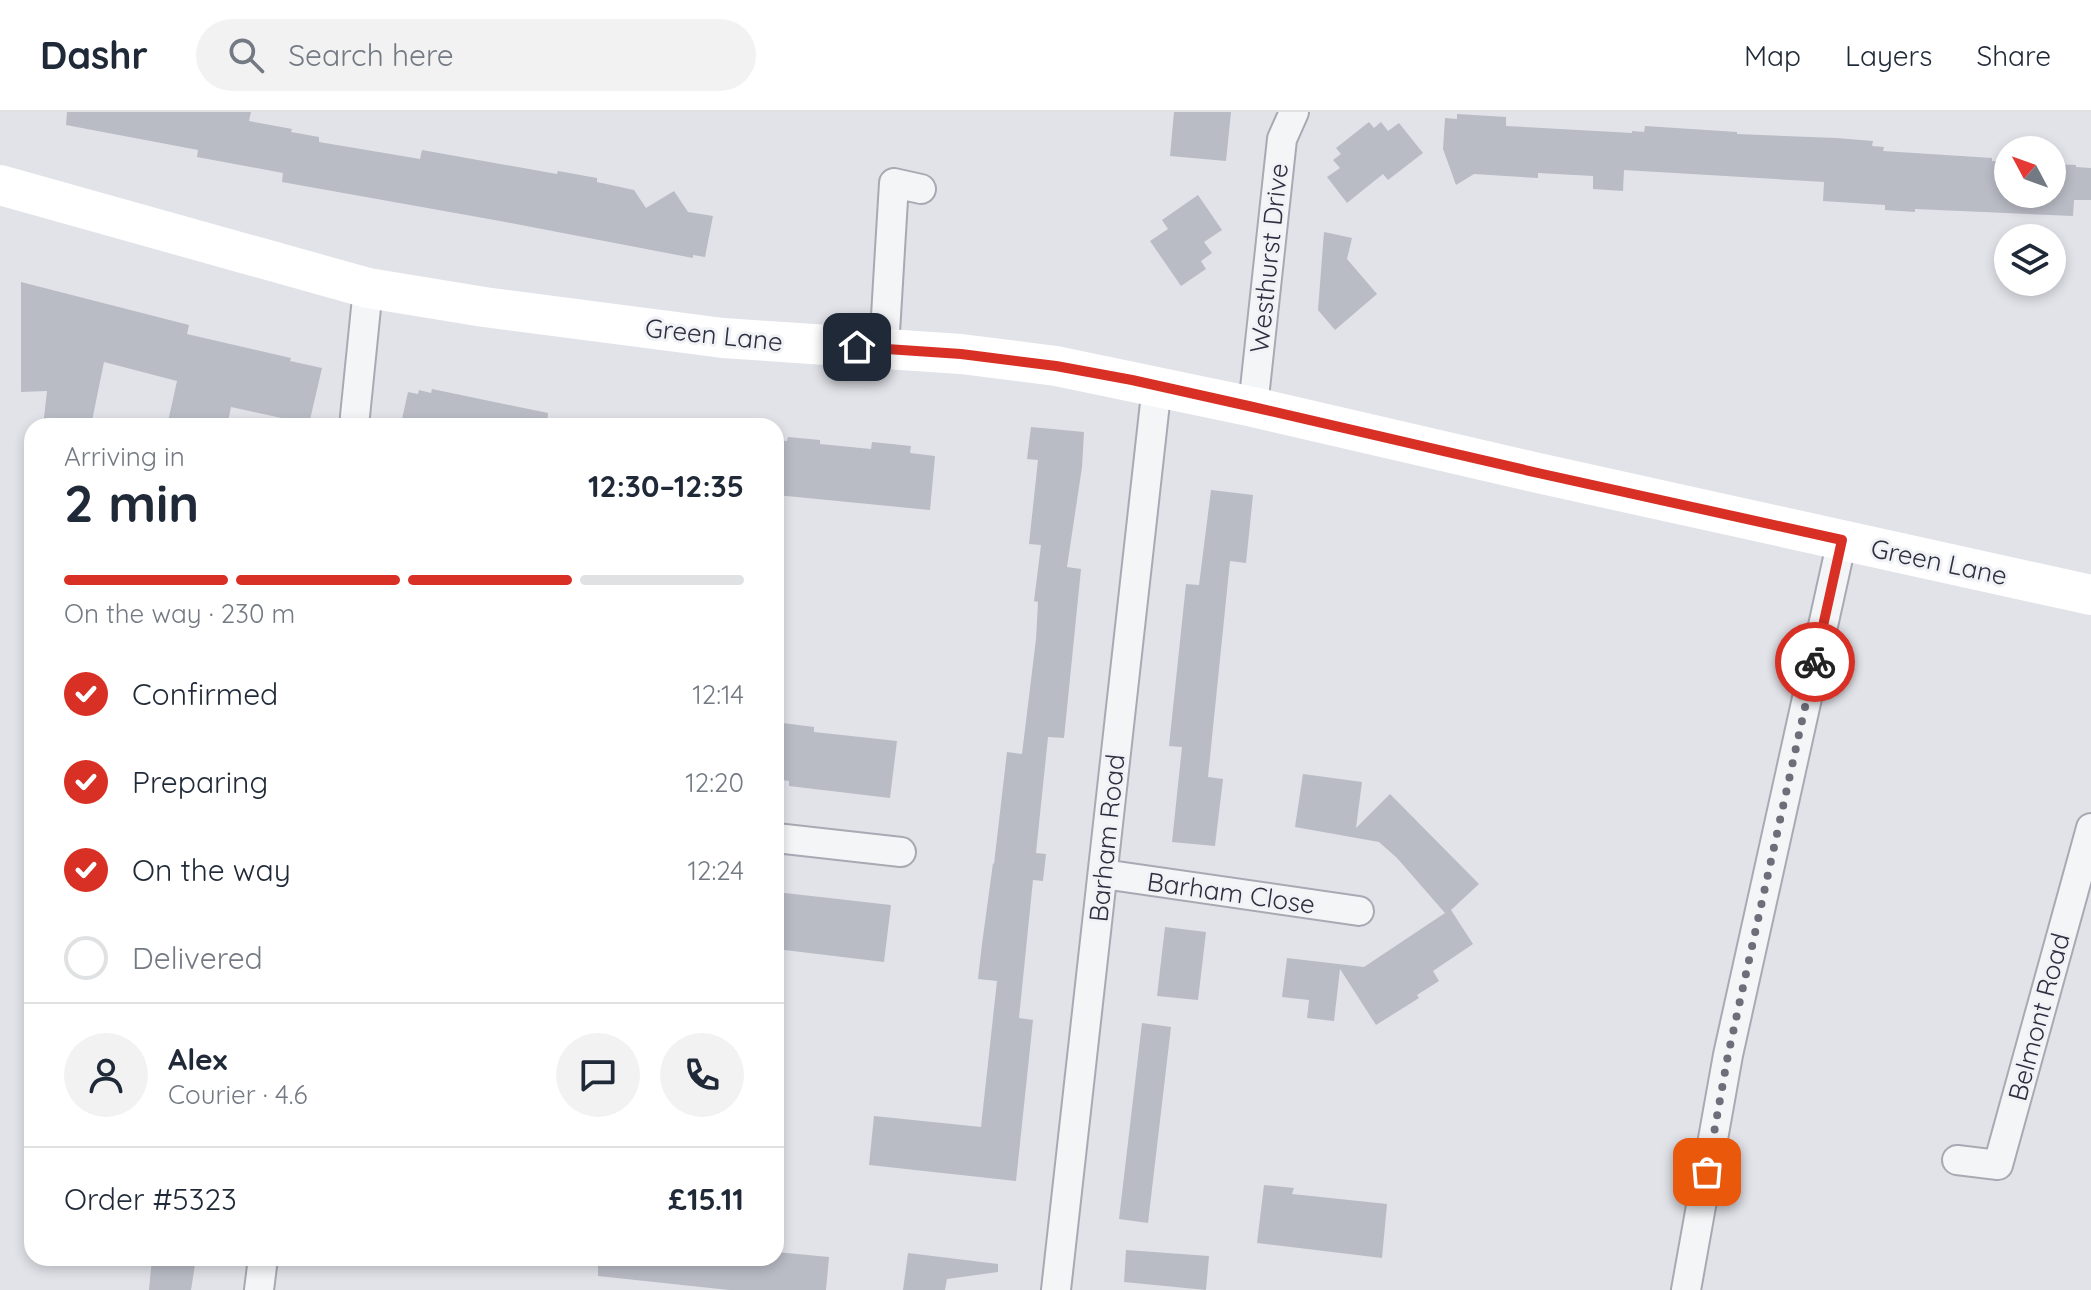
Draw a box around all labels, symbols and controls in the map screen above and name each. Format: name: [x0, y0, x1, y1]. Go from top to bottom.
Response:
search box: [196, 19, 756, 91]
text: Dashr: [40, 31, 148, 79]
icon: search: [224, 33, 268, 77]
text: Search here: [288, 36, 454, 74]
text: Map: [1744, 38, 1801, 73]
text: Layers: [1845, 38, 1932, 73]
text: Share: [1976, 38, 2051, 73]
north arrow: [1994, 136, 2066, 208]
map controls: [1994, 136, 2066, 296]
street label: Westhurst Drive: [1242, 161, 1295, 354]
button: layers: [1994, 224, 2066, 296]
street label: Green Lane: [644, 311, 785, 358]
pin: [823, 313, 891, 381]
icon: home: [835, 325, 879, 369]
text: Arriving in: [64, 440, 185, 473]
text: 12:30–12:35: [588, 467, 744, 505]
text: 2 min: [64, 470, 199, 535]
street label: Green Lane: [1868, 531, 2010, 592]
text: On the way · 230 m: [64, 597, 295, 630]
courier: [1775, 622, 1855, 702]
icon: bike: [1793, 640, 1837, 684]
icon: check: [64, 672, 108, 716]
text: Confirmed: [132, 675, 278, 713]
text: 12:14: [692, 678, 744, 711]
street label: Barham Road: [1081, 752, 1132, 923]
icon: check: [64, 760, 108, 804]
text: Preparing: [132, 763, 268, 801]
text: 12:20: [685, 766, 744, 799]
icon: check: [64, 848, 108, 892]
text: On the way: [132, 851, 291, 889]
text: 12:24: [687, 854, 744, 887]
street label: Barham Close: [1145, 864, 1317, 921]
street label: Belmont Road: [2000, 929, 2077, 1104]
text: Delivered: [132, 939, 263, 977]
button: person: [64, 1033, 148, 1117]
button: chat: [556, 1033, 640, 1117]
button: phone: [660, 1033, 744, 1117]
text: Alex: [168, 1040, 227, 1078]
text: Courier · 4.6: [168, 1078, 307, 1111]
pin: [1673, 1138, 1741, 1206]
icon: bag: [1685, 1150, 1729, 1194]
text: Order #5323: [64, 1180, 237, 1218]
text: £15.11: [668, 1180, 744, 1218]

